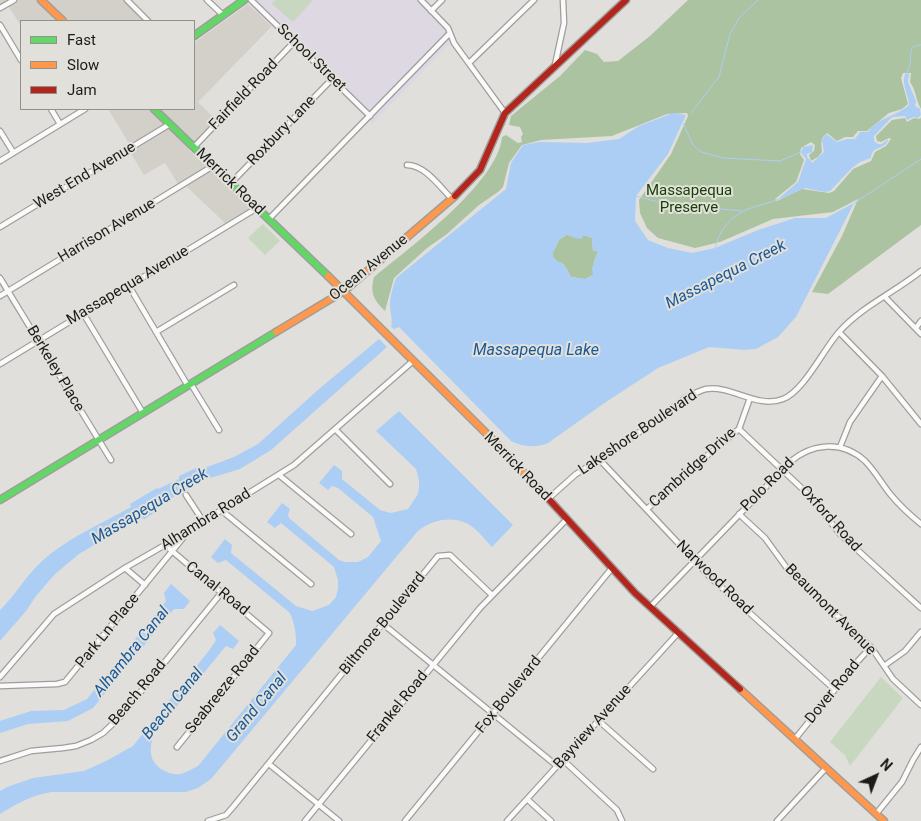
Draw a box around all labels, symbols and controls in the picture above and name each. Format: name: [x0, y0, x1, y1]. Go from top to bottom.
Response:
legend: [20, 20, 195, 110]
street label: School Street: [273, 21, 349, 95]
text: Fast: [67, 31, 96, 49]
text: Slow: [67, 56, 99, 74]
street label: Fairfield Road: [206, 56, 282, 134]
text: Jam: [67, 81, 97, 99]
street label: Roxbury Lane: [244, 92, 320, 170]
street label: West End Avenue: [31, 139, 139, 213]
street label: Merrick Road: [192, 145, 268, 219]
park label: Massapequa Preserve: [646, 182, 732, 217]
street label: Harrison Avenue: [55, 195, 159, 267]
street label: Ocean Avenue: [326, 231, 412, 305]
water label: Massapequa Creek: [663, 236, 789, 314]
street label: Massapequa Avenue: [64, 242, 192, 330]
street label: Berkeley Place: [22, 323, 88, 415]
water label: Massapequa Lake: [473, 341, 599, 361]
street label: Lakeshore Boulevard: [575, 387, 701, 479]
street label: Cambridge Drive: [646, 424, 740, 512]
street label: Merrick Road: [480, 429, 554, 505]
street label: Polo Road: [738, 455, 798, 515]
water label: Massapequa Creek: [88, 465, 212, 549]
street label: Oxford Road: [796, 482, 864, 556]
street label: Alhambra Road: [158, 485, 254, 555]
street label: Narwood Road: [672, 537, 756, 619]
street label: Canal Road: [182, 558, 252, 620]
street label: Beaumont Avenue: [781, 561, 879, 659]
street label: Biltmore Boulevard: [336, 569, 430, 679]
street label: Park Ln Place: [72, 590, 144, 672]
water label: Alhambra Canal: [90, 603, 174, 701]
street label: Seabreeze Road: [182, 642, 264, 738]
street label: Fox Boulevard: [472, 653, 546, 737]
street label: Beach Road: [105, 657, 171, 729]
street label: Dover Road: [802, 657, 864, 727]
water label: Beach Canal: [138, 664, 208, 744]
street label: Frankel Road: [364, 668, 432, 746]
water label: Grand Canal: [222, 669, 292, 747]
street label: Bayview Avenue: [550, 681, 636, 773]
north arrow: [851, 751, 901, 801]
text: N: [877, 756, 895, 774]

